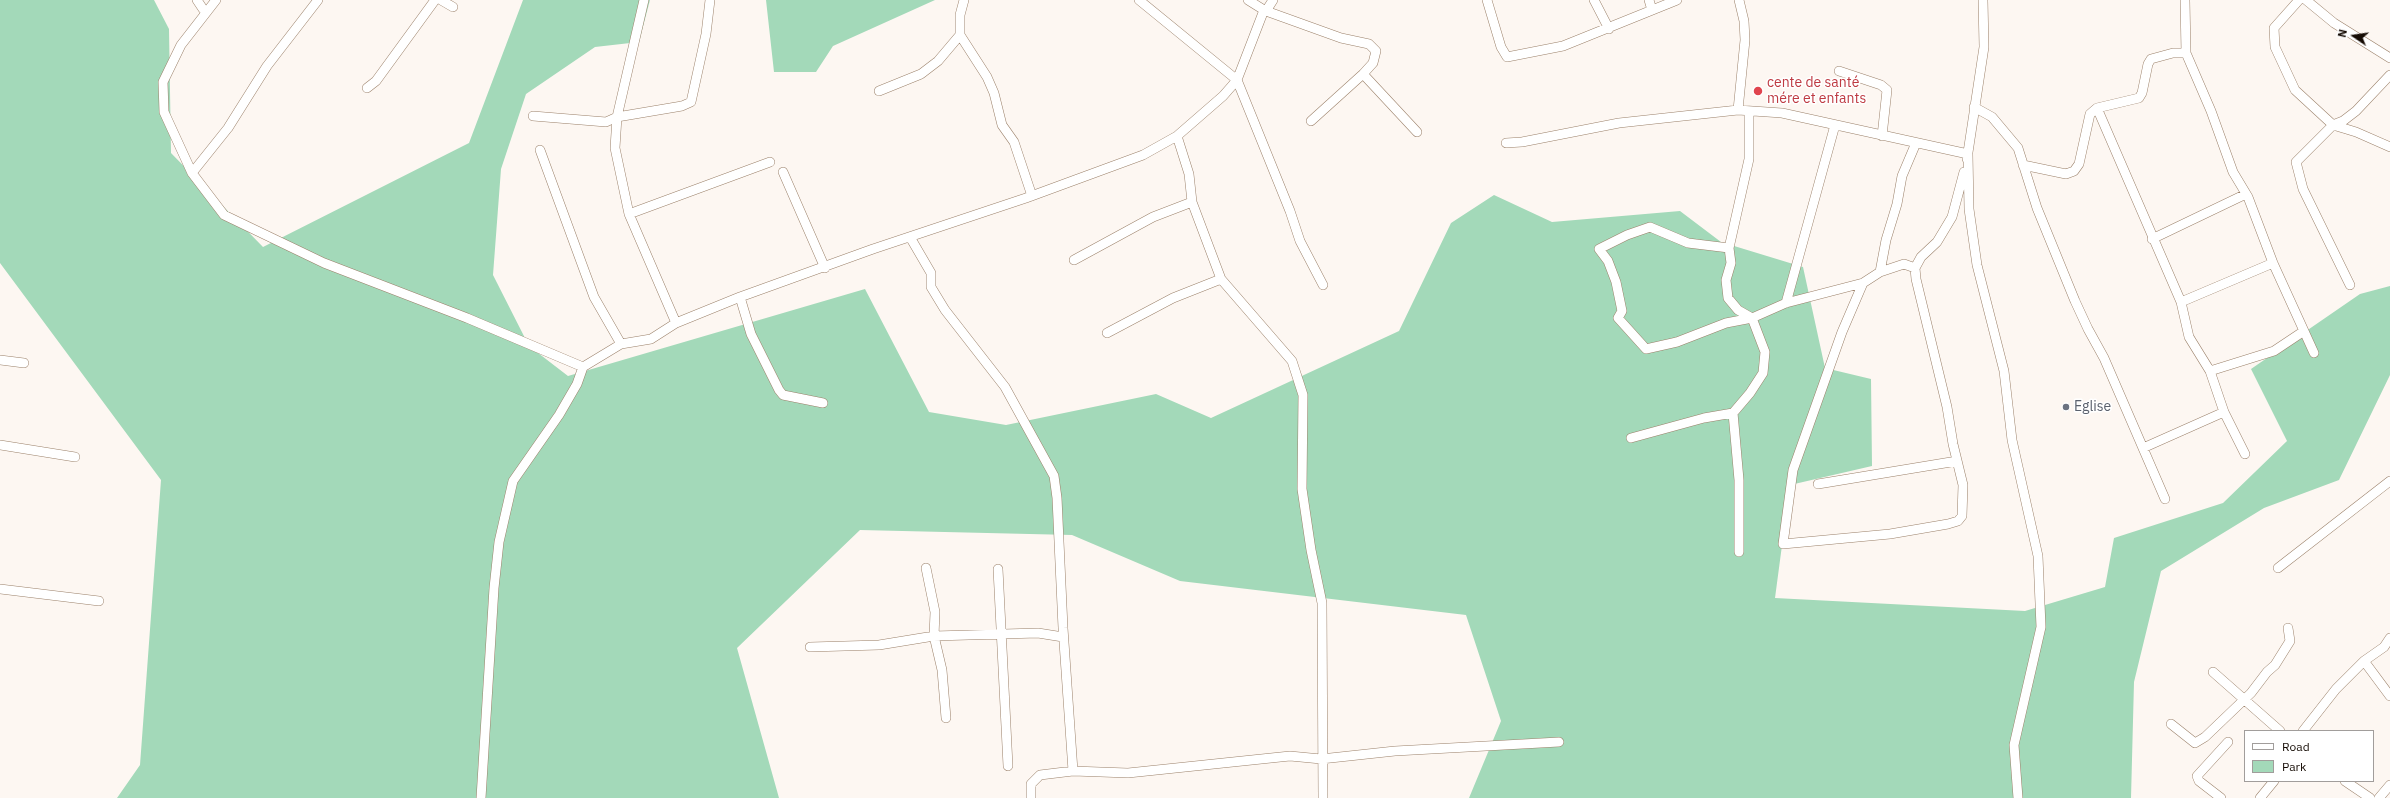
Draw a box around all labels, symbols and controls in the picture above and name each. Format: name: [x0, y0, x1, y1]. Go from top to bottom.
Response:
north arrow: [2334, 16, 2374, 56]
text: N: [2335, 28, 2350, 39]
place label: cente de santé mére et enfants: [1767, 75, 1866, 108]
marker: cente de santé mére et enfants: [1752, 85, 1764, 97]
place label: Eglise: [2074, 399, 2111, 415]
marker: Eglise: [2061, 402, 2071, 412]
legend: [2244, 730, 2374, 782]
text: Road: [2282, 739, 2310, 754]
text: Park: [2282, 759, 2306, 774]

